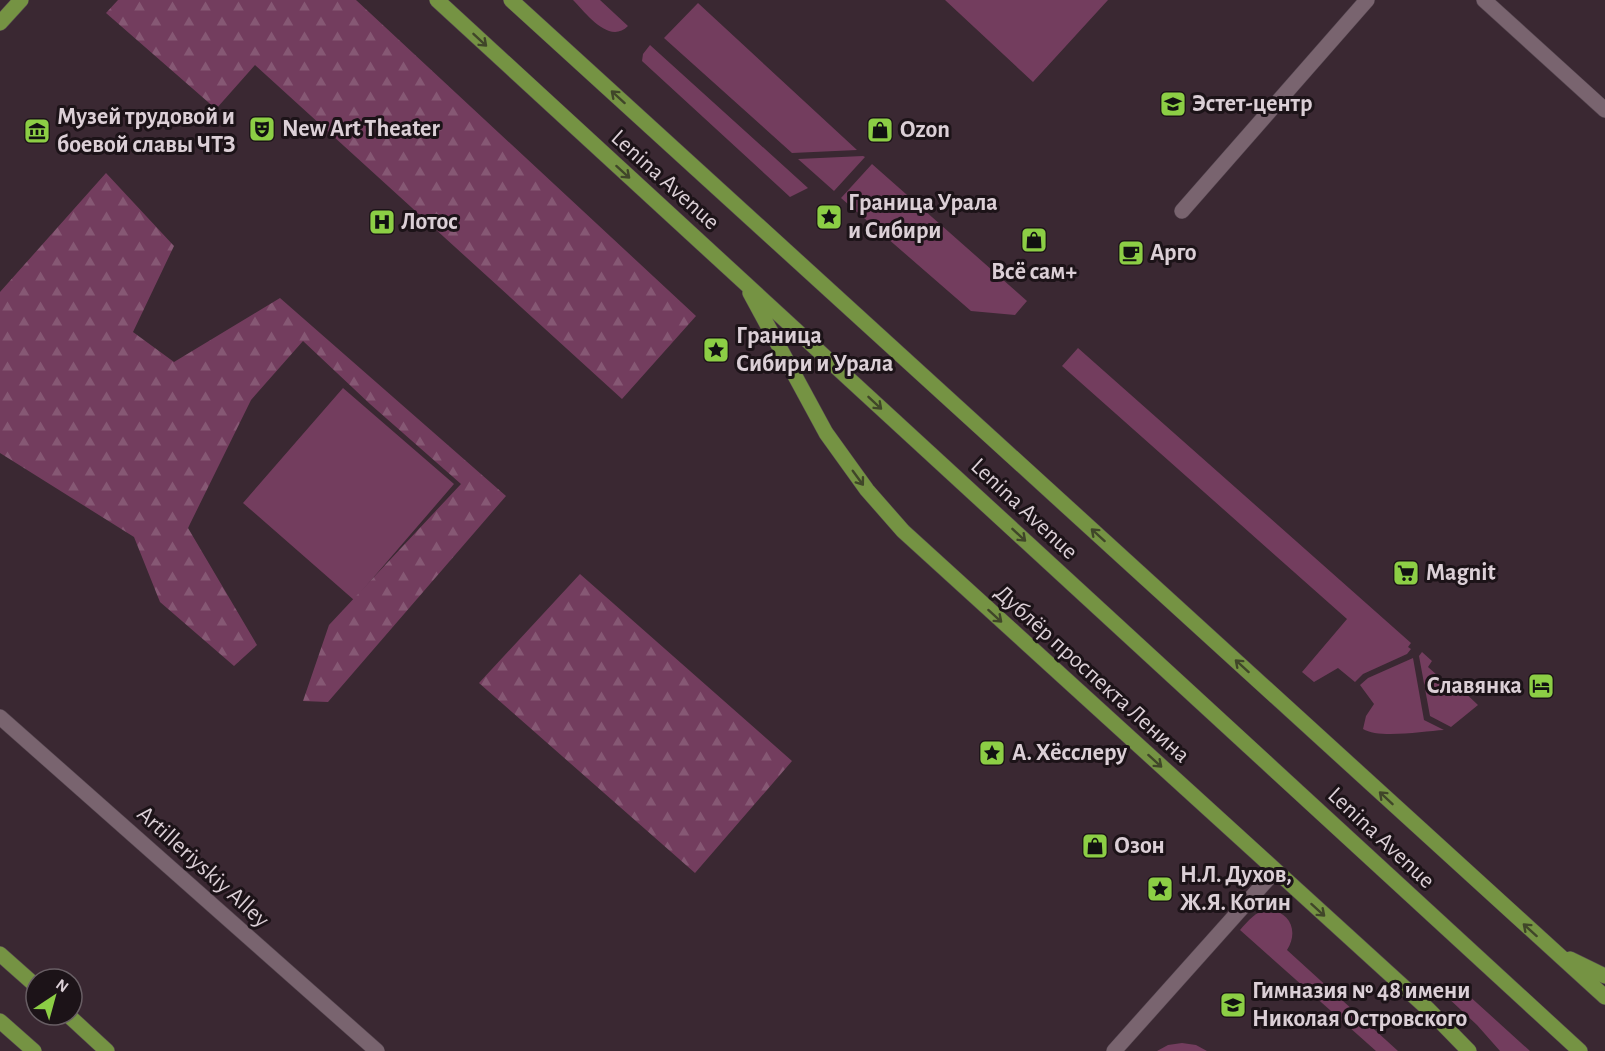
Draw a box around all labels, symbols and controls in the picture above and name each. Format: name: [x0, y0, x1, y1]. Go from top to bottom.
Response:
one-way arrow: [472, 33, 487, 47]
school or university icon: Эстет-центр: [1158, 89, 1188, 119]
one-way arrow: [610, 90, 625, 104]
place label: Эстет-центр: [1192, 92, 1312, 116]
place label: Музей трудовой и боевой славы ЧТЗ: [57, 105, 236, 157]
theatre icon: New Art Theater: [247, 114, 277, 144]
shop icon: Ozon: [865, 115, 895, 145]
museum icon: Музей трудовой и боевой славы ЧТЗ: [22, 116, 52, 146]
place label: New Art Theater: [282, 117, 440, 141]
place label: Ozon: [900, 118, 950, 142]
street label: Lenina Avenue: [606, 125, 724, 235]
one-way arrow: [615, 165, 630, 179]
place label: Граница Урала и Сибири: [848, 191, 998, 243]
place icon: Граница Урала и Сибири: [814, 202, 844, 232]
hospital icon: Лотос: [367, 207, 397, 237]
place label: Лотос: [401, 210, 458, 234]
shop icon: Всё сам+: [1019, 225, 1049, 255]
cafe icon: Арго: [1116, 238, 1146, 268]
place label: Арго: [1150, 241, 1197, 265]
place label: Всё сам+: [991, 260, 1077, 284]
place label: Граница Сибири и Урала: [736, 324, 893, 376]
place icon: Граница Сибири и Урала: [701, 335, 731, 365]
one-way arrow: [868, 395, 883, 410]
street label: Lenina Avenue: [966, 454, 1082, 564]
one-way arrow: [852, 469, 864, 485]
one-way arrow: [1011, 528, 1026, 542]
one-way arrow: [1091, 528, 1106, 542]
supermarket icon: Magnit: [1391, 558, 1421, 588]
place label: Magnit: [1426, 561, 1496, 585]
street label: Дублёр проспекта Ленина: [990, 580, 1194, 768]
one-way arrow: [988, 608, 1003, 623]
one-way arrow: [1235, 659, 1250, 674]
hotel icon: Славянка: [1526, 671, 1556, 701]
place label: Славянка: [1426, 674, 1522, 698]
place icon: А. Хёсслеру: [977, 738, 1007, 768]
place label: А. Хёсслеру: [1012, 741, 1127, 765]
one-way arrow: [1147, 754, 1162, 768]
street label: Lenina Avenue: [1323, 783, 1439, 893]
one-way arrow: [1379, 791, 1394, 805]
street label: Artilleriyskiy Alley: [132, 802, 274, 932]
shop icon: Озон: [1080, 831, 1110, 861]
place label: Озон: [1114, 834, 1165, 858]
place label: Н.Л. Духов, Ж.Я. Котин: [1180, 863, 1292, 915]
place icon: Н.Л. Духов, Ж.Я. Котин: [1145, 874, 1175, 904]
one-way arrow: [1310, 903, 1325, 917]
one-way arrow: [1523, 923, 1538, 937]
north arrow: [24, 967, 84, 1027]
text: N: [53, 976, 71, 995]
place label: Гимназия № 48 имени Николая Островского: [1252, 979, 1470, 1031]
school or university icon: Гимназия № 48 имени Николая Островского: [1218, 990, 1248, 1020]

